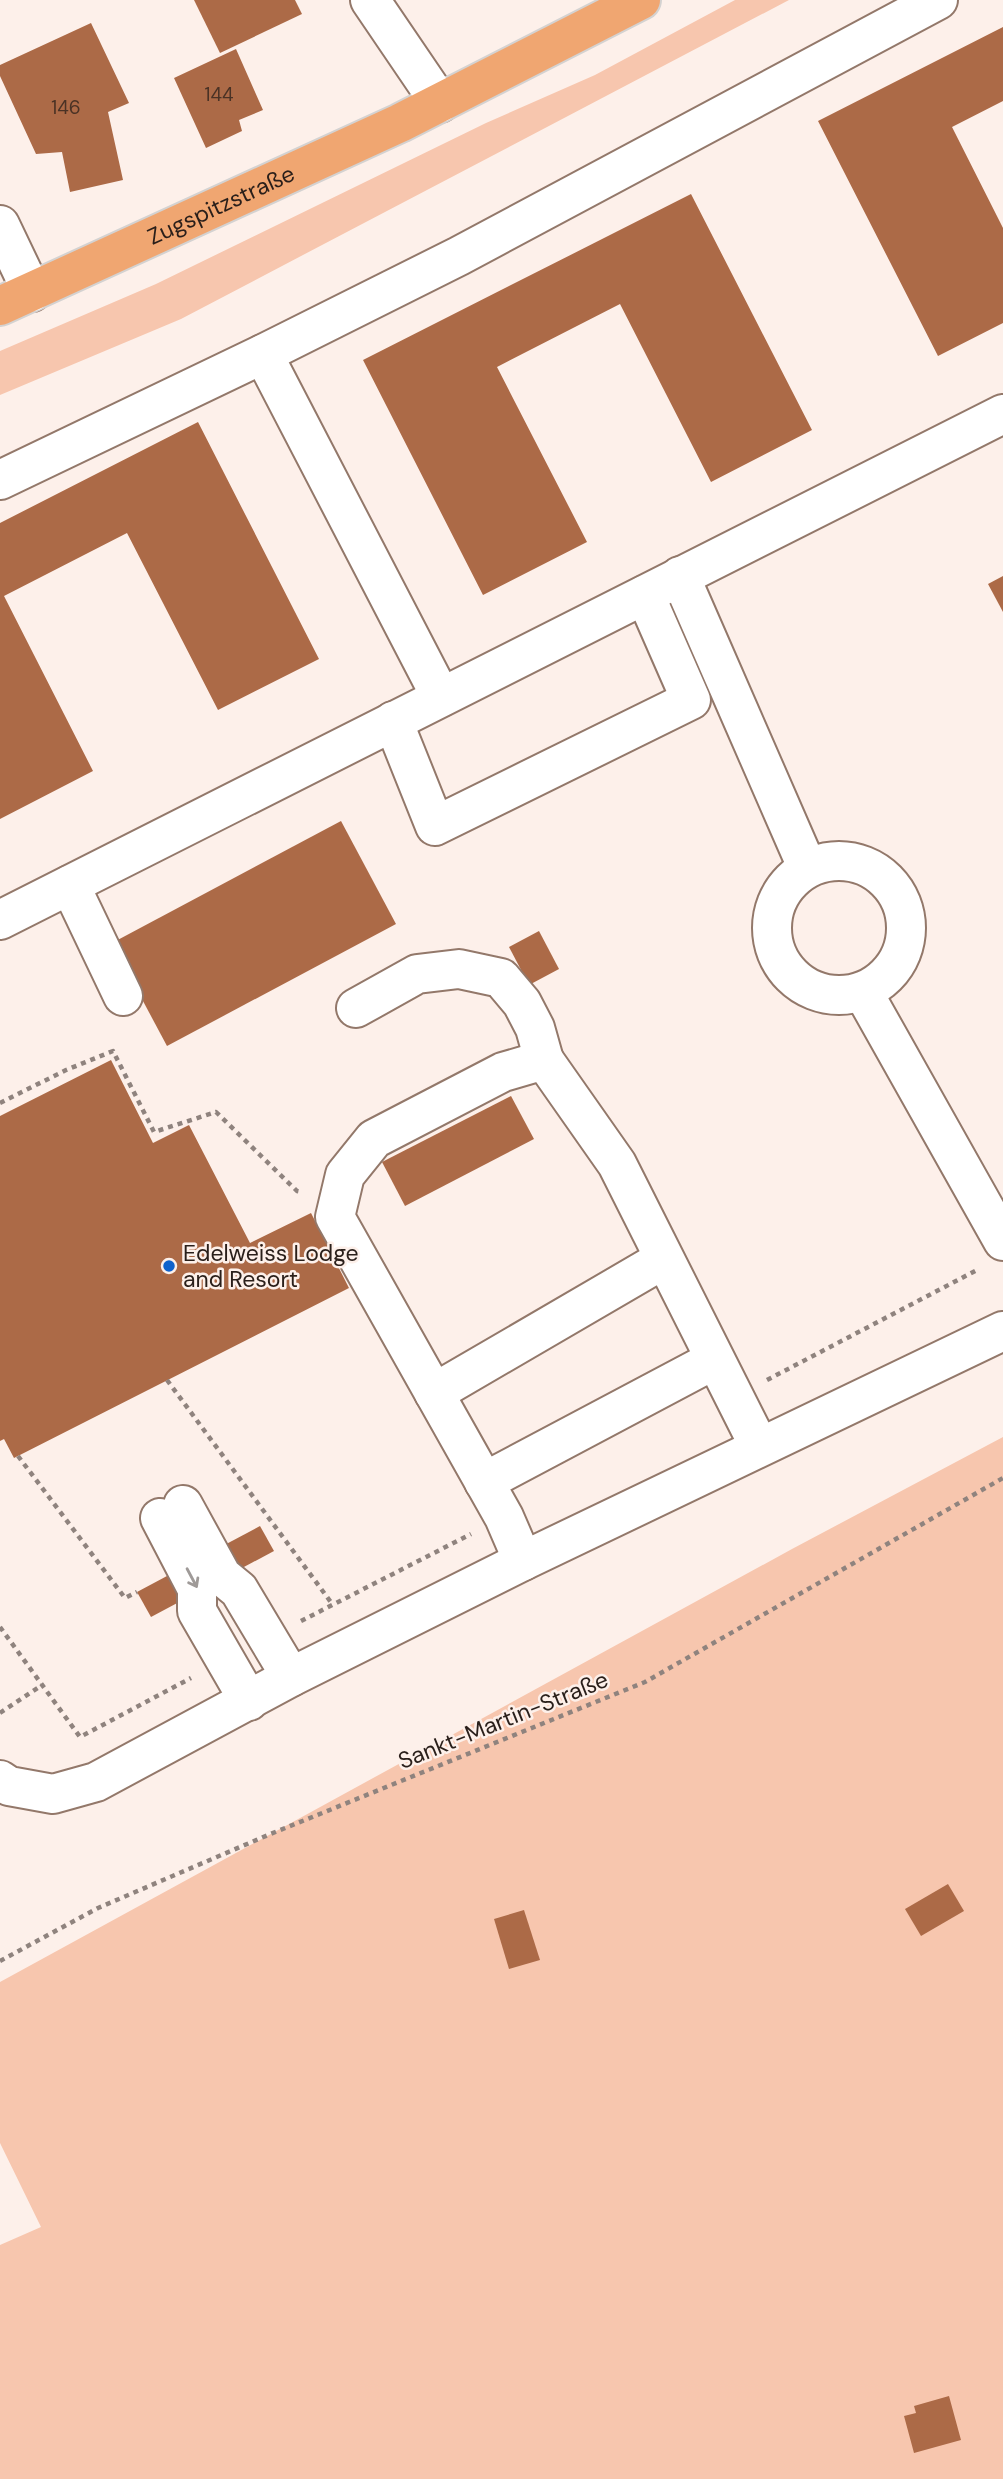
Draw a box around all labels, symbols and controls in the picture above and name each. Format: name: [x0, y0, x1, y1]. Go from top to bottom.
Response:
house number: 144: [205, 82, 234, 107]
house number: 146: [51, 95, 81, 120]
street label: Zugspitzstraße: [143, 158, 299, 252]
place label: Edelweiss Lodge and Resort: [183, 1238, 359, 1294]
marker: Edelweiss Lodge and Resort: [161, 1258, 177, 1274]
one-way arrow: [185, 1567, 199, 1588]
street label: Sankt-Martin-Straße: [394, 1664, 612, 1776]

